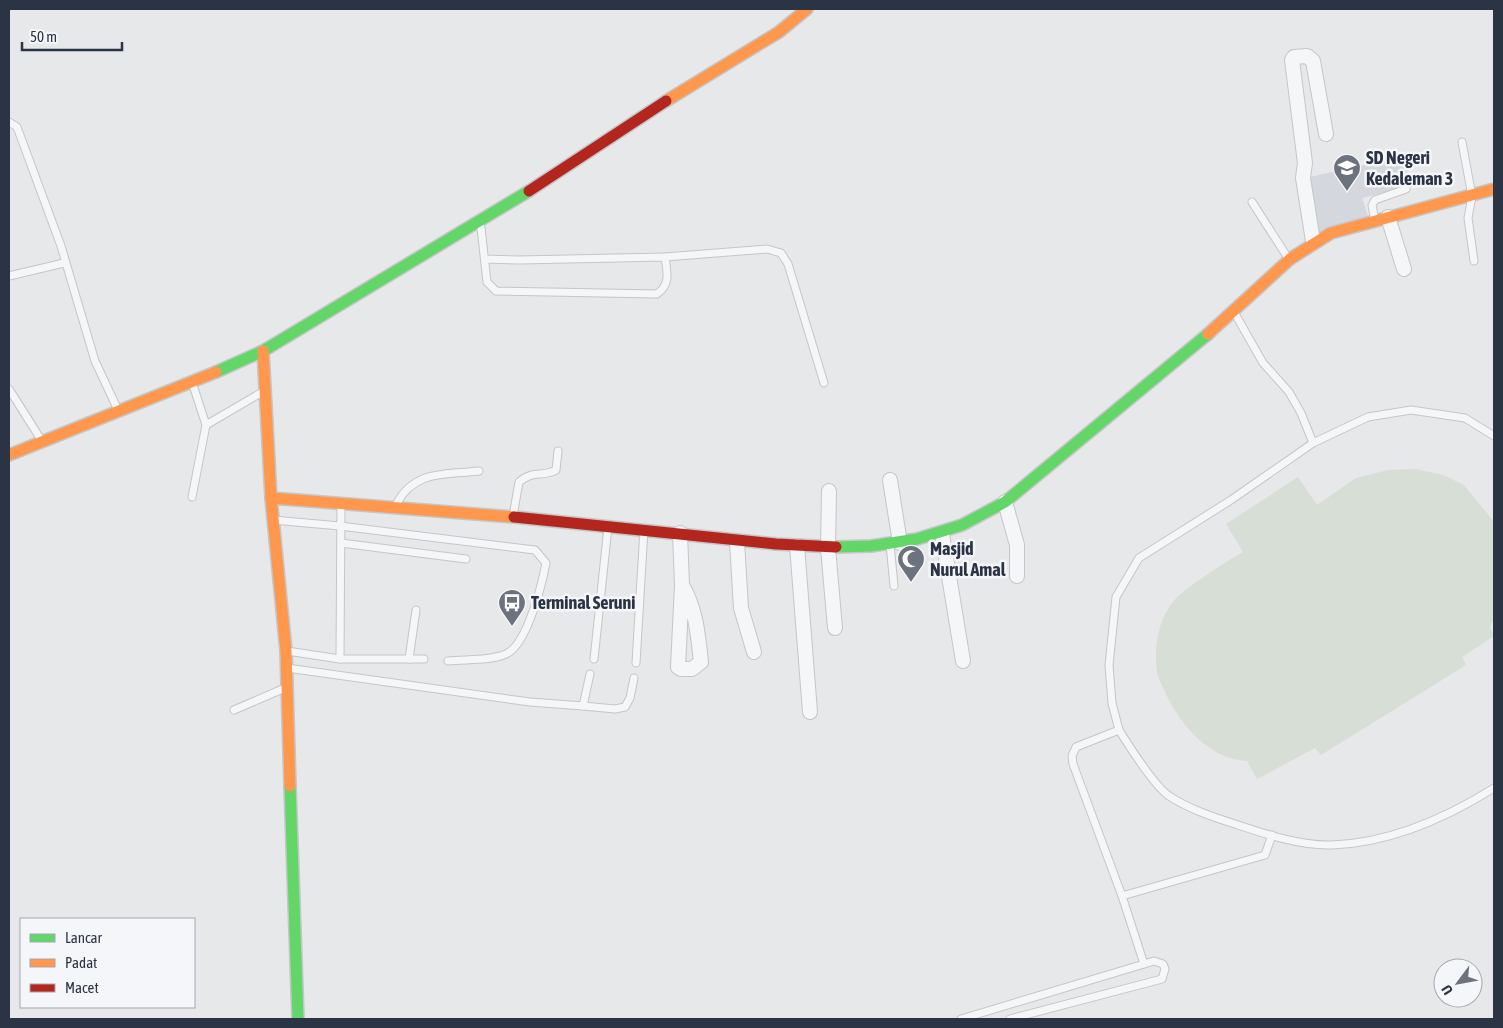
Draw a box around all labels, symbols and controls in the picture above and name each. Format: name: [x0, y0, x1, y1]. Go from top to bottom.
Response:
scale bar: [22, 20, 122, 52]
text: 50 m: [30, 28, 57, 45]
place label: SD Negeri Kedaleman 3: [1366, 147, 1453, 189]
school or university icon: SD Negeri Kedaleman 3: [1332, 153, 1362, 192]
place label: Masjid Nurul Amal: [930, 538, 1006, 580]
mosque icon: Masjid Nurul Amal: [896, 544, 926, 583]
bus stop icon: Terminal Seruni: [497, 588, 527, 627]
place label: Terminal Seruni: [531, 592, 635, 613]
legend: [20, 918, 195, 1008]
text: Lancar: [65, 929, 103, 946]
text: Padat: [65, 954, 97, 971]
north arrow: [1433, 958, 1483, 1008]
text: Macet: [65, 979, 99, 996]
text: U: [1438, 982, 1456, 998]

